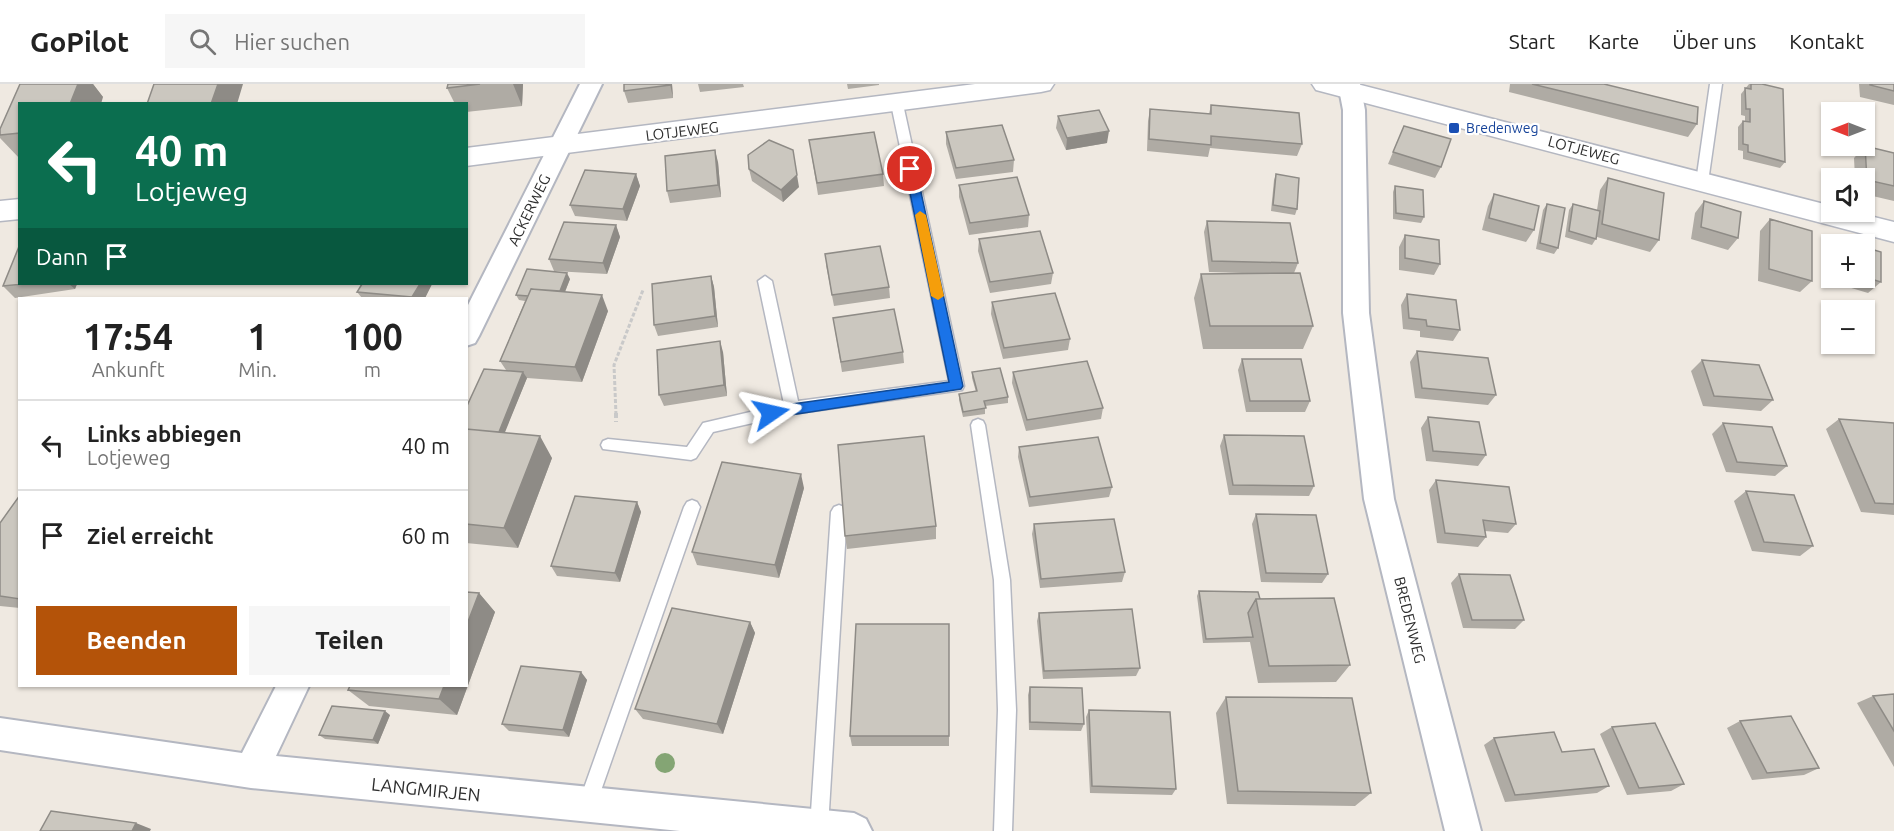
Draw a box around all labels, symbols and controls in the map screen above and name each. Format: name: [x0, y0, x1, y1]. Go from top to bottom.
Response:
search box: [165, 14, 585, 68]
icon: search: [186, 25, 219, 58]
text: GoPilot: [30, 26, 129, 57]
text: Hier suchen: [234, 29, 350, 54]
text: Start: [1509, 29, 1555, 53]
text: Karte: [1588, 29, 1639, 53]
text: Über uns: [1672, 29, 1756, 53]
text: Kontakt: [1789, 29, 1864, 53]
north arrow: [1821, 102, 1875, 156]
map controls: [1821, 102, 1875, 354]
street label: LOTJEWEG: [644, 118, 720, 144]
place label: Bredenweg: [1466, 120, 1538, 136]
marker: Bredenweg: [1447, 121, 1461, 135]
icon: left: [36, 126, 114, 204]
text: 40 m: [135, 127, 229, 174]
street label: LOTJEWEG: [1546, 132, 1622, 168]
pin: [884, 143, 935, 194]
icon: arrive: [893, 152, 926, 185]
button: sound: [1821, 168, 1875, 222]
street label: ACKERWEG: [504, 171, 554, 249]
text: Lotjeweg: [135, 176, 248, 206]
button: +: [1821, 234, 1875, 288]
icon: arrive: [100, 240, 133, 273]
text: Dann: [36, 244, 88, 269]
button: −: [1821, 300, 1875, 354]
text: 17:54: [83, 316, 173, 357]
text: 1: [247, 316, 268, 357]
text: 100: [342, 316, 403, 357]
text: Ankunft: [92, 358, 165, 381]
text: Min.: [238, 358, 277, 381]
text: m: [364, 358, 381, 381]
position arrow: [739, 381, 803, 445]
text: Links abbiegen: [87, 421, 242, 446]
icon: left: [36, 429, 69, 462]
text: 40 m: [401, 433, 450, 458]
text: Lotjeweg: [87, 446, 171, 469]
icon: arrive: [36, 519, 69, 552]
text: Ziel erreicht: [87, 523, 214, 548]
text: 60 m: [401, 523, 450, 548]
street label: BREDENWEG: [1391, 575, 1429, 665]
button: Beenden: [36, 606, 237, 675]
button: Teilen: [249, 606, 450, 675]
street label: LANGMIRJEN: [370, 773, 482, 805]

